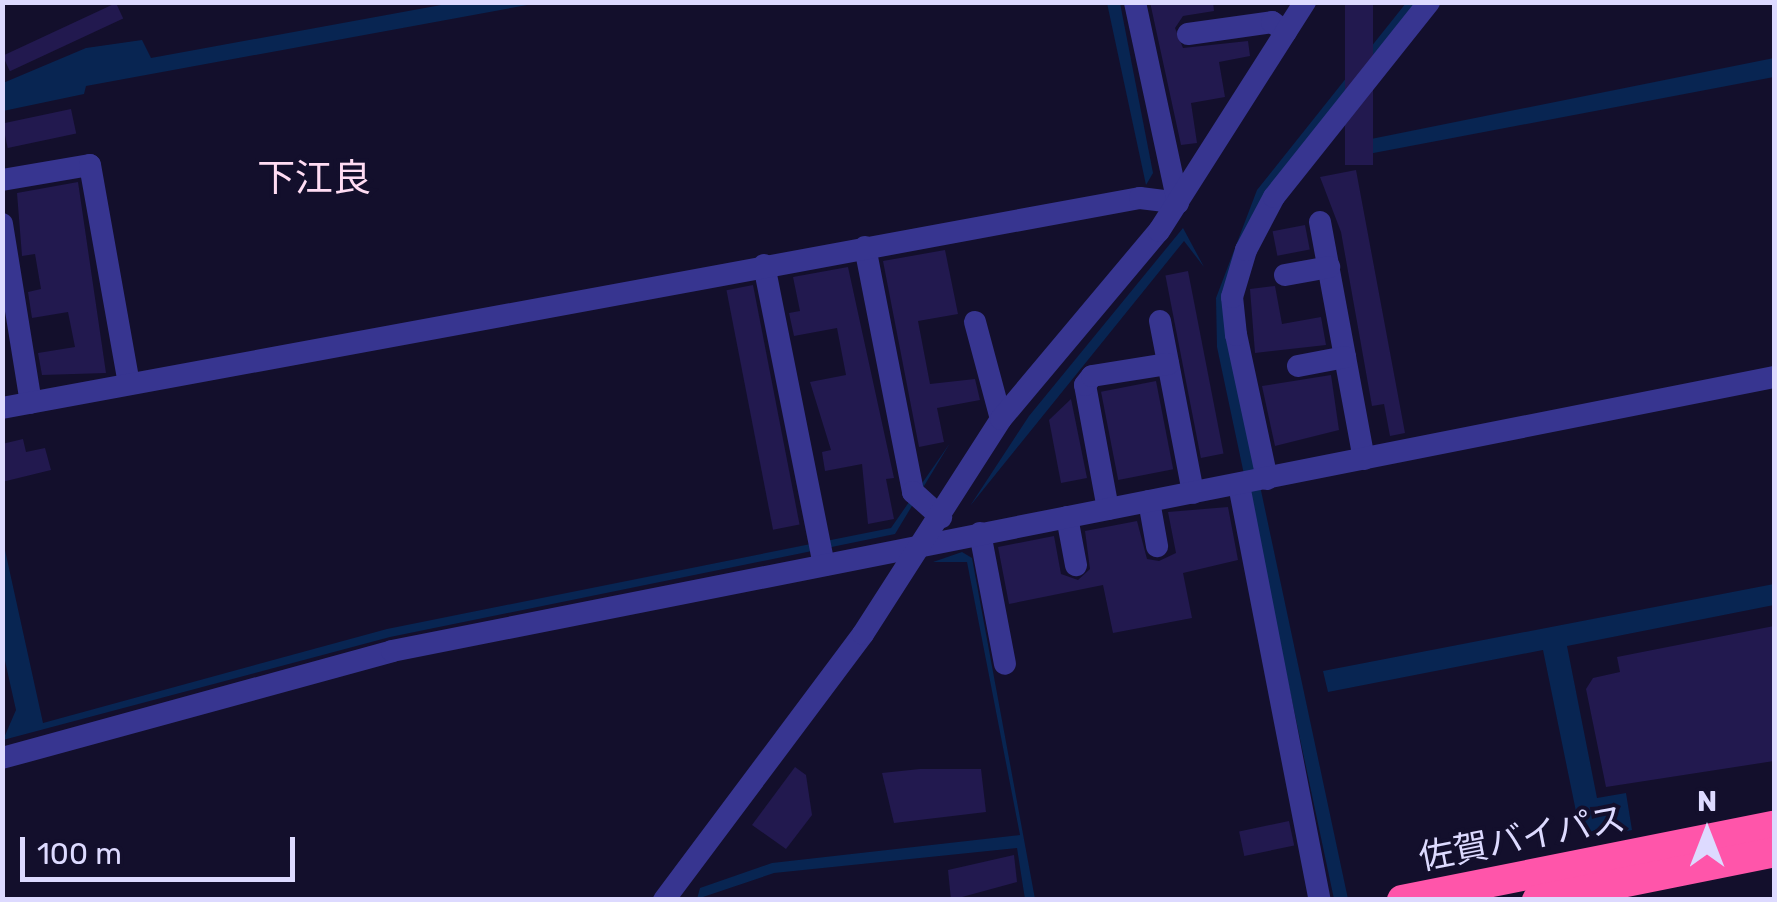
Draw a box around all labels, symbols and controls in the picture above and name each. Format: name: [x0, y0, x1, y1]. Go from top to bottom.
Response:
district label: 下江良: [257, 156, 371, 202]
north arrow: [1657, 782, 1757, 882]
text: N: [1697, 785, 1717, 818]
street label: 佐賀バイパス: [1415, 797, 1629, 879]
scale bar: [25, 817, 300, 879]
text: 100 m: [37, 836, 122, 872]

